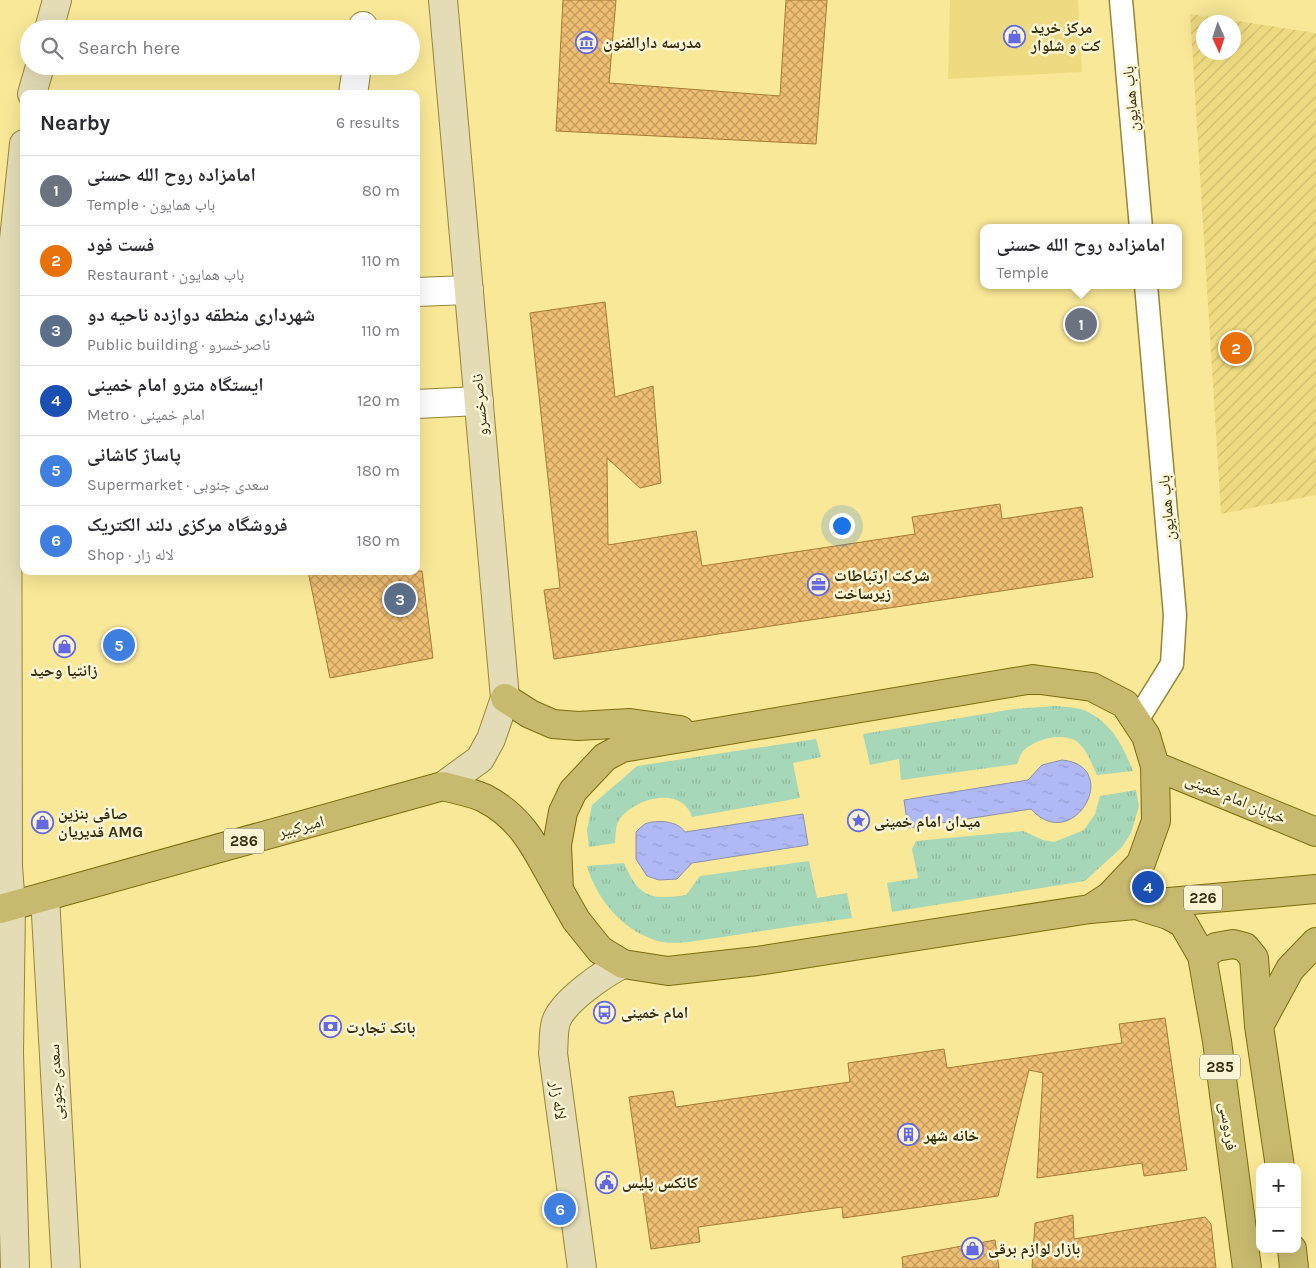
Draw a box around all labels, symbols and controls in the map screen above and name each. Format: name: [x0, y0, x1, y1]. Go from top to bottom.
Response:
north arrow: [1196, 15, 1241, 60]
place label: مرکز خرید کت و شلوار: [1030, 18, 1101, 55]
search box: [20, 20, 420, 75]
shop icon: مرکز خرید کت و شلوار: [1003, 24, 1027, 48]
museum icon: مدرسه دارالفنون: [575, 30, 599, 54]
place label: مدرسه دارالفنون: [603, 33, 701, 52]
icon: search: [38, 34, 66, 62]
text: Search here: [78, 37, 180, 59]
street label: باب همایون: [1118, 65, 1144, 133]
text: Nearby: [40, 111, 110, 135]
text: 6 results: [336, 113, 400, 132]
text: امامزاده روح الله حسنی: [87, 164, 256, 186]
text: 1: [53, 181, 59, 200]
text: 80 m: [362, 181, 400, 200]
text: Temple · باب همایون: [87, 195, 215, 214]
popup: [980, 224, 1182, 289]
text: فست فود: [87, 234, 154, 256]
text: امامزاده روح الله حسنی: [997, 234, 1165, 256]
text: 2: [51, 251, 61, 270]
text: 110 m: [361, 251, 400, 270]
text: Temple: [997, 263, 1049, 282]
text: Restaurant · باب همایون: [87, 265, 244, 284]
text: شهرداری منطقه دوازده ناحیه دو: [87, 304, 315, 326]
pin: 1: [1065, 305, 1097, 343]
text: 3: [51, 321, 61, 340]
text: 110 m: [361, 321, 400, 340]
pin: 2: [1220, 329, 1252, 367]
text: Public building · ناصرخسرو: [87, 335, 270, 354]
street label: ناصرخسرو: [467, 373, 492, 437]
text: ایستگاه مترو امام خمینی: [87, 374, 264, 396]
text: 4: [51, 391, 61, 410]
text: 120 m: [357, 391, 400, 410]
text: Metro · امام خمینی: [87, 405, 205, 424]
text: پاساژ کاشانی: [87, 444, 181, 466]
text: 5: [51, 461, 61, 480]
text: 180 m: [357, 461, 400, 480]
street label: باب همایون: [1154, 474, 1180, 542]
text: Supermarket · سعدی جنوبی: [87, 475, 269, 494]
your location: [829, 513, 855, 539]
text: فروشگاه مرکزی دلند الکتریک: [87, 514, 288, 536]
text: 6: [51, 531, 61, 550]
text: 180 m: [357, 531, 400, 550]
text: Shop · لاله زار: [87, 545, 174, 564]
place label: شرکت ارتباطات زیرساخت: [834, 566, 930, 603]
office icon: شرکت ارتباطات زیرساخت: [806, 572, 830, 596]
pin: 3: [384, 580, 416, 618]
pin: 5: [103, 626, 135, 664]
shop icon: زانتیا وحید: [52, 634, 76, 658]
place label: زانتیا وحید: [30, 661, 98, 680]
street label: خیابان امام خمینی: [1182, 770, 1289, 828]
place label: صافی بنزین قدیریان AMG: [58, 804, 143, 841]
place icon: میدان امام خمینی: [846, 809, 870, 833]
shop icon: صافی بنزین قدیریان AMG: [30, 810, 54, 834]
street label: امیرکبیر: [275, 811, 326, 842]
place label: میدان امام خمینی: [874, 812, 981, 833]
road number: 286: [224, 828, 264, 854]
pin: 4: [1132, 868, 1164, 906]
road number: 226: [1184, 886, 1222, 910]
bus stop icon: امام خمینی: [593, 1000, 617, 1024]
place label: امام خمینی: [621, 1003, 688, 1024]
bank icon: بانک تجارت: [318, 1015, 342, 1039]
place label: بانک تجارت: [346, 1018, 415, 1037]
street label: سعدی جنوبی: [44, 1043, 68, 1120]
road number: 285: [1200, 1054, 1240, 1080]
street label: لاله زار: [546, 1079, 571, 1121]
street label: فردوسی: [1215, 1101, 1241, 1152]
building icon: خانه شهر: [896, 1123, 920, 1147]
place label: خانه شهر: [923, 1126, 979, 1145]
map controls: [1256, 1163, 1301, 1253]
button: +: [1256, 1163, 1301, 1208]
public building icon: کانکس پلیس: [594, 1170, 618, 1194]
place label: کانکس پلیس: [622, 1173, 698, 1192]
pin: 6: [544, 1190, 576, 1228]
button: −: [1256, 1208, 1301, 1253]
shop icon: بازار لوازم برقی: [960, 1236, 984, 1260]
place label: بازار لوازم برقی: [988, 1239, 1080, 1260]

